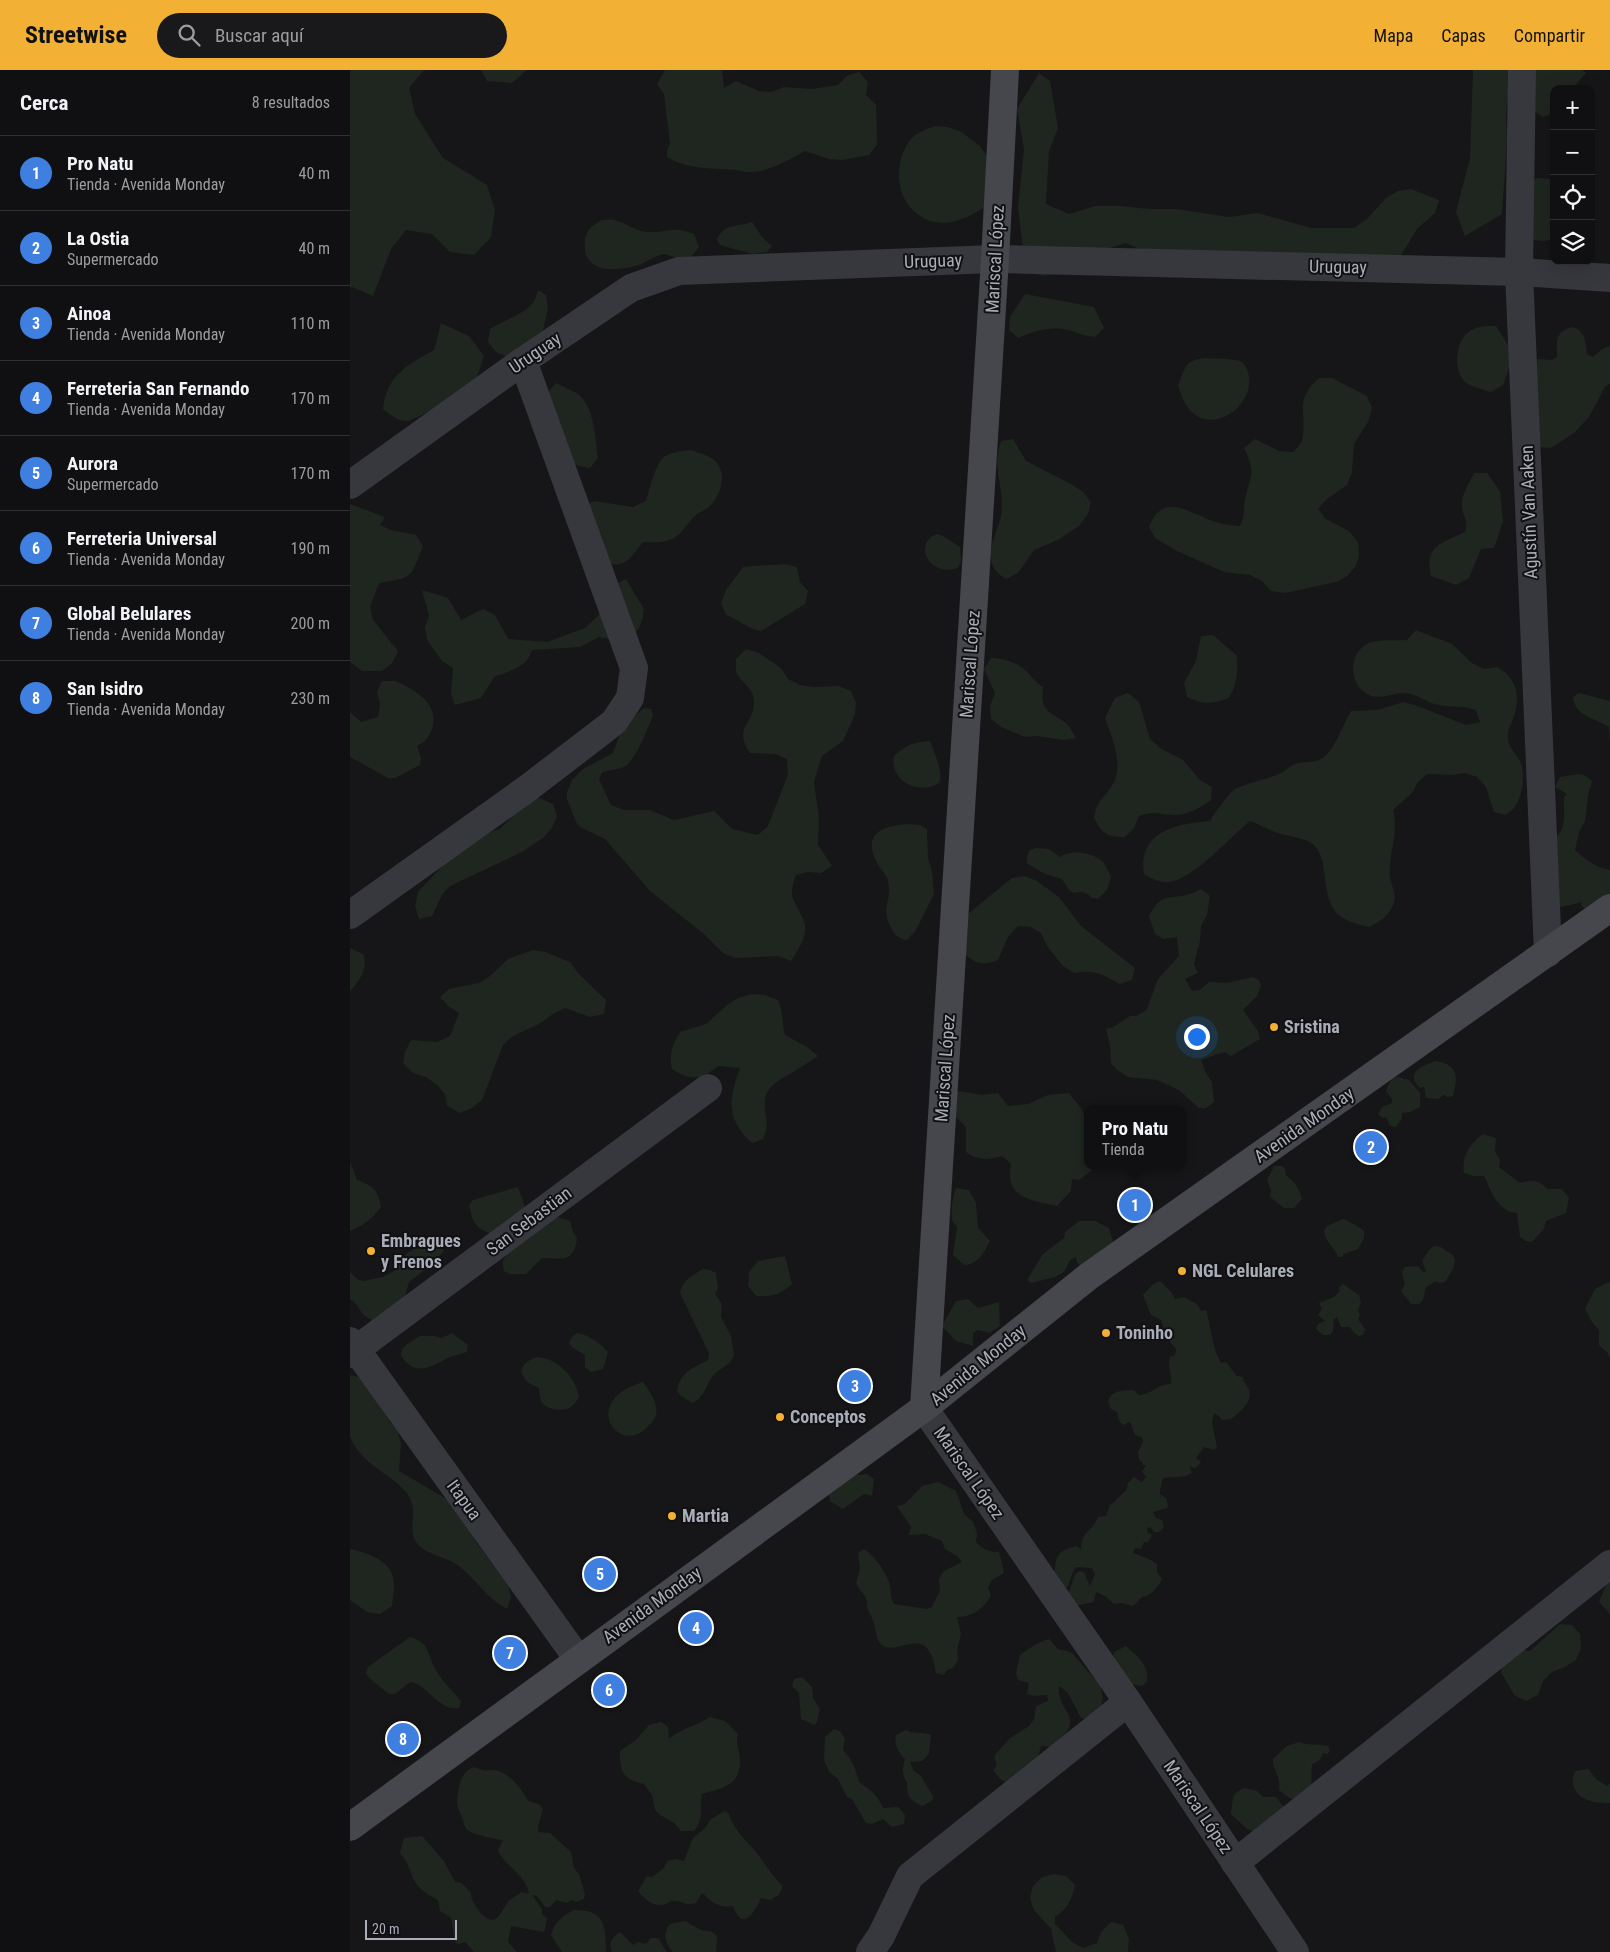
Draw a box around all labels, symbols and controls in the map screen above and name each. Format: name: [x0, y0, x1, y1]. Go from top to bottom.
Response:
search box: [157, 13, 507, 58]
text: Streetwise: [25, 21, 127, 49]
icon: search: [175, 21, 203, 49]
text: Buscar aquí: [215, 24, 304, 47]
text: Mapa: [1374, 25, 1413, 46]
text: Capas: [1441, 25, 1486, 46]
text: Compartir: [1514, 25, 1585, 46]
map controls: [1550, 85, 1595, 265]
button: +: [1550, 85, 1595, 130]
text: Cerca: [20, 91, 68, 115]
text: 8 resultados: [252, 93, 330, 112]
button: −: [1550, 130, 1595, 175]
text: Pro Natu: [67, 152, 133, 175]
text: 1: [32, 164, 40, 183]
text: 40 m: [298, 164, 330, 183]
text: Tienda · Avenida Monday: [67, 175, 225, 194]
button: locate: [1550, 175, 1595, 220]
street label: Mariscal López: [981, 204, 1008, 313]
button: layers: [1550, 220, 1595, 265]
text: La Ostia: [67, 227, 129, 250]
text: 2: [32, 239, 40, 258]
text: 40 m: [298, 239, 330, 258]
street label: Uruguay: [904, 249, 963, 272]
text: Supermercado: [67, 250, 159, 269]
street label: Uruguay: [1309, 255, 1368, 278]
text: Ainoa: [67, 302, 111, 325]
text: 3: [32, 314, 40, 333]
text: 110 m: [291, 314, 330, 333]
text: Tienda · Avenida Monday: [67, 325, 225, 344]
street label: Uruguay: [505, 327, 565, 377]
text: Ferreteria San Fernando: [67, 377, 249, 400]
text: 4: [32, 389, 40, 408]
text: 170 m: [291, 389, 330, 408]
text: Tienda · Avenida Monday: [67, 400, 225, 419]
street label: Agustín Van Aaken: [1516, 445, 1541, 579]
text: Aurora: [67, 452, 118, 475]
text: 5: [32, 464, 40, 483]
text: 170 m: [291, 464, 330, 483]
text: Supermercado: [67, 475, 159, 494]
text: Ferreteria Universal: [67, 527, 217, 550]
text: 6: [32, 539, 40, 558]
text: 190 m: [291, 539, 330, 558]
text: Tienda · Avenida Monday: [67, 550, 225, 569]
text: Global Belulares: [67, 602, 191, 625]
street label: Mariscal López: [955, 609, 984, 719]
text: 7: [32, 614, 40, 633]
text: 200 m: [291, 614, 330, 633]
text: Tienda · Avenida Monday: [67, 625, 225, 644]
text: San Isidro: [67, 677, 143, 700]
text: 8: [32, 689, 40, 708]
text: 230 m: [291, 689, 330, 708]
text: Tienda · Avenida Monday: [67, 700, 225, 719]
street label: Mariscal López: [930, 1013, 959, 1123]
place label: Sristina: [1284, 1016, 1340, 1037]
marker: Sristina: [1268, 1021, 1280, 1033]
your location: [1184, 1024, 1210, 1050]
street label: Avenida Monday: [1250, 1082, 1358, 1167]
popup: [1084, 1105, 1186, 1170]
text: Pro Natu: [1102, 1117, 1168, 1140]
pin: 2: [1355, 1128, 1387, 1166]
text: Tienda: [1102, 1140, 1145, 1159]
street label: San Sebastian: [482, 1182, 575, 1259]
pin: 1: [1119, 1186, 1151, 1224]
place label: Embragues y Frenos: [381, 1230, 461, 1272]
marker: Embragues y Frenos: [365, 1245, 377, 1257]
place label: NGL Celulares: [1192, 1260, 1294, 1281]
marker: NGL Celulares: [1176, 1265, 1188, 1277]
street label: Avenida Monday: [926, 1319, 1030, 1410]
place label: Toninho: [1116, 1322, 1173, 1343]
marker: Toninho: [1100, 1327, 1112, 1339]
pin: 3: [839, 1367, 871, 1405]
place label: Conceptos: [790, 1406, 866, 1427]
marker: Conceptos: [774, 1411, 786, 1423]
street label: Mariscal López: [930, 1422, 1009, 1523]
street label: Itapua: [443, 1475, 486, 1524]
place label: Martia: [682, 1505, 729, 1526]
marker: Martia: [666, 1510, 678, 1522]
pin: 5: [584, 1555, 616, 1593]
street label: Avenida Monday: [598, 1561, 706, 1647]
pin: 4: [680, 1609, 712, 1647]
pin: 7: [494, 1634, 526, 1672]
pin: 6: [593, 1671, 625, 1709]
pin: 8: [387, 1720, 419, 1758]
street label: Mariscal López: [1159, 1756, 1237, 1857]
scale bar: [365, 1917, 458, 1940]
text: 20 m: [372, 1921, 400, 1937]

